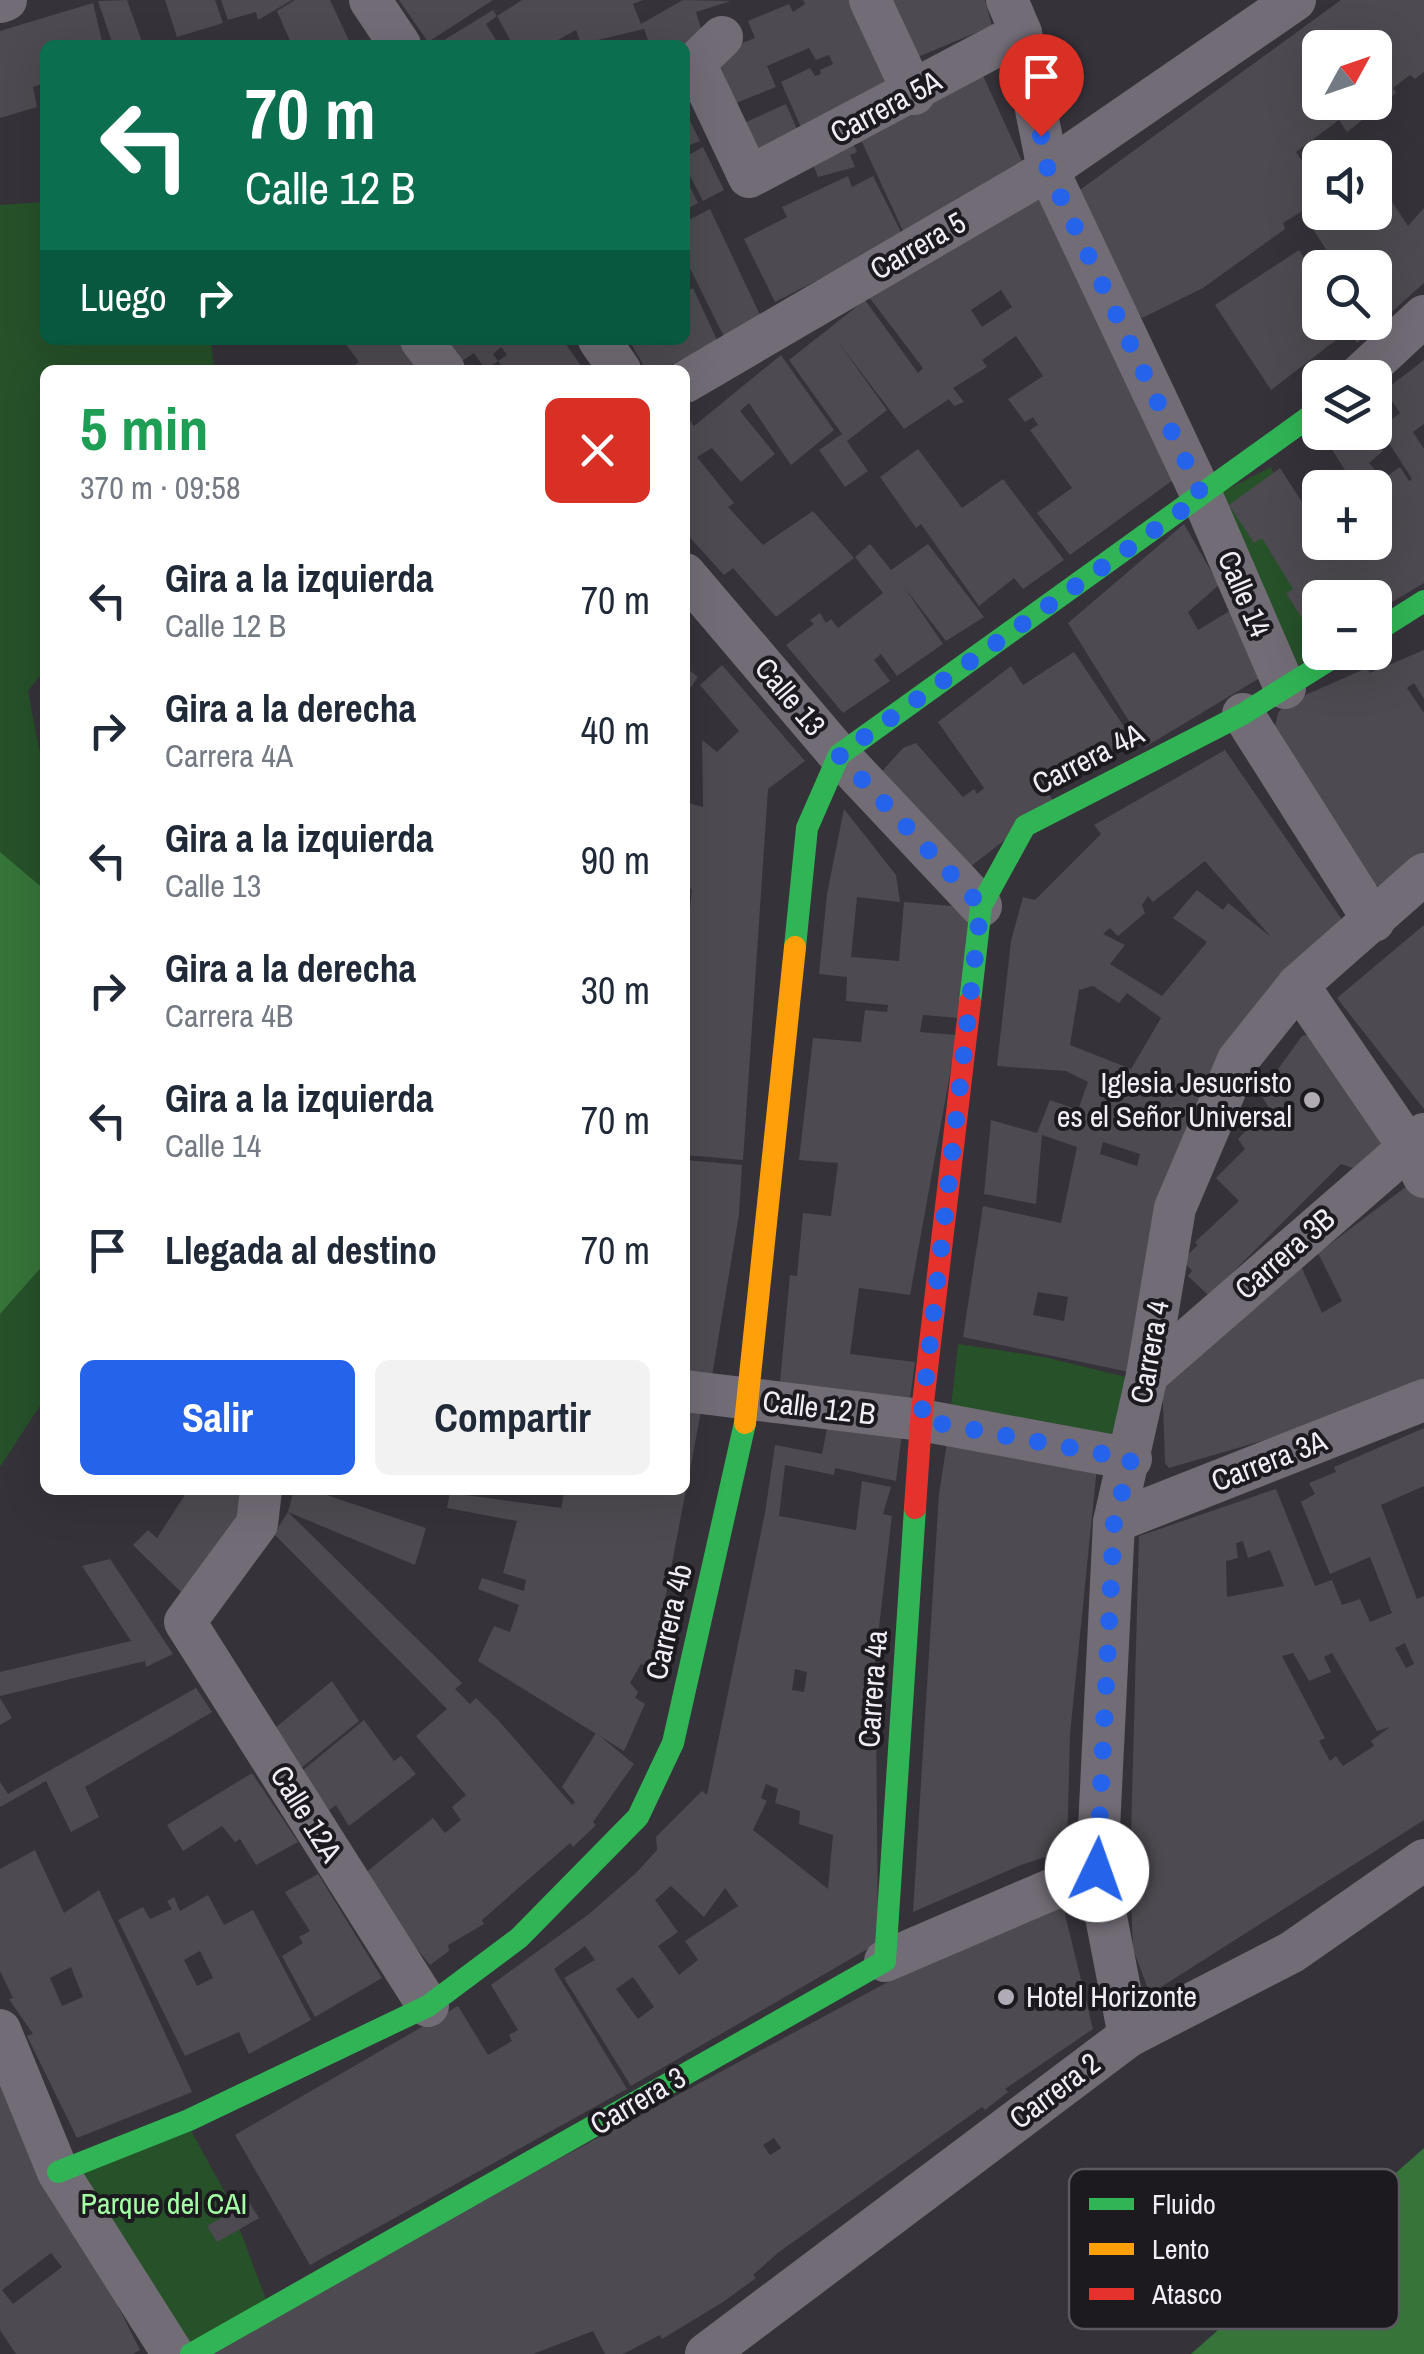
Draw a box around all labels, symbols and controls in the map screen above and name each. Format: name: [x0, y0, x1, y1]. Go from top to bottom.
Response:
north arrow: [1302, 30, 1392, 120]
map controls: [1302, 30, 1392, 670]
pin: [999, 34, 1084, 137]
icon: arrive: [1014, 49, 1069, 104]
street label: Carrera 5A: [823, 60, 949, 152]
text: 70 m: [245, 67, 376, 161]
icon: left: [80, 80, 210, 210]
button: sound: [1302, 140, 1392, 230]
text: Calle 12 B: [245, 157, 415, 218]
street label: Carrera 5: [863, 202, 972, 288]
button: search: [1302, 250, 1392, 340]
icon: right: [187, 270, 242, 325]
text: Luego: [80, 272, 167, 323]
button: layers: [1302, 360, 1392, 450]
text: 5 min: [80, 388, 209, 469]
button: close: [545, 398, 650, 503]
text: 370 m · 09:58: [80, 466, 240, 509]
button: +: [1302, 470, 1392, 560]
street label: Calle 14: [1209, 544, 1281, 643]
text: Gira a la izquierda: [165, 553, 433, 604]
icon: left: [80, 573, 135, 628]
text: 70 m: [581, 575, 650, 626]
button: −: [1302, 580, 1392, 670]
text: Calle 12 B: [165, 604, 286, 647]
street label: Calle 13: [746, 649, 835, 744]
text: Gira a la derecha: [165, 683, 416, 734]
icon: right: [80, 703, 135, 758]
text: 40 m: [581, 705, 650, 756]
street label: Carrera 4A: [1025, 713, 1151, 803]
text: Carrera 4A: [165, 734, 293, 777]
text: Gira a la izquierda: [165, 813, 433, 864]
icon: left: [80, 833, 135, 888]
text: 90 m: [581, 835, 650, 886]
text: Calle 13: [165, 864, 261, 907]
text: Gira a la derecha: [165, 943, 416, 994]
icon: right: [80, 963, 135, 1018]
text: 30 m: [581, 965, 650, 1016]
text: Carrera 4B: [165, 994, 293, 1037]
place label: Iglesia Jesucristo es el Señor Universal: [1057, 1062, 1292, 1136]
text: Gira a la izquierda: [165, 1073, 433, 1124]
marker: Iglesia Jesucristo es el Señor Universal: [1301, 1089, 1323, 1111]
icon: left: [80, 1093, 135, 1148]
text: 70 m: [581, 1095, 650, 1146]
text: Calle 14: [165, 1124, 261, 1167]
street label: Carrera 3B: [1226, 1199, 1343, 1308]
icon: arrive: [80, 1223, 135, 1278]
text: Llegada al destino: [165, 1225, 437, 1276]
text: 70 m: [581, 1225, 650, 1276]
street label: Carrera 4: [1120, 1297, 1178, 1406]
button: Salir: [80, 1360, 355, 1475]
button: Compartir: [375, 1360, 650, 1475]
street label: Calle 12 B: [760, 1380, 878, 1434]
street label: Carrera 3A: [1205, 1420, 1333, 1500]
street label: Carrera 4b: [635, 1560, 701, 1684]
street label: Carrera 4a: [848, 1629, 896, 1749]
street label: Calle 12A: [262, 1758, 352, 1870]
position arrow: [1045, 1818, 1149, 1922]
place label: Hotel Horizonte: [1026, 1976, 1197, 2016]
marker: Hotel Horizonte: [995, 1986, 1017, 2008]
street label: Carrera 2: [1001, 2043, 1108, 2137]
street label: Carrera 3: [583, 2057, 692, 2143]
legend: [1069, 2169, 1399, 2329]
park label: Parque del CAI: [81, 2183, 247, 2223]
text: Fluido: [1152, 2185, 1216, 2223]
text: Lento: [1152, 2230, 1209, 2268]
text: Atasco: [1151, 2275, 1222, 2313]

